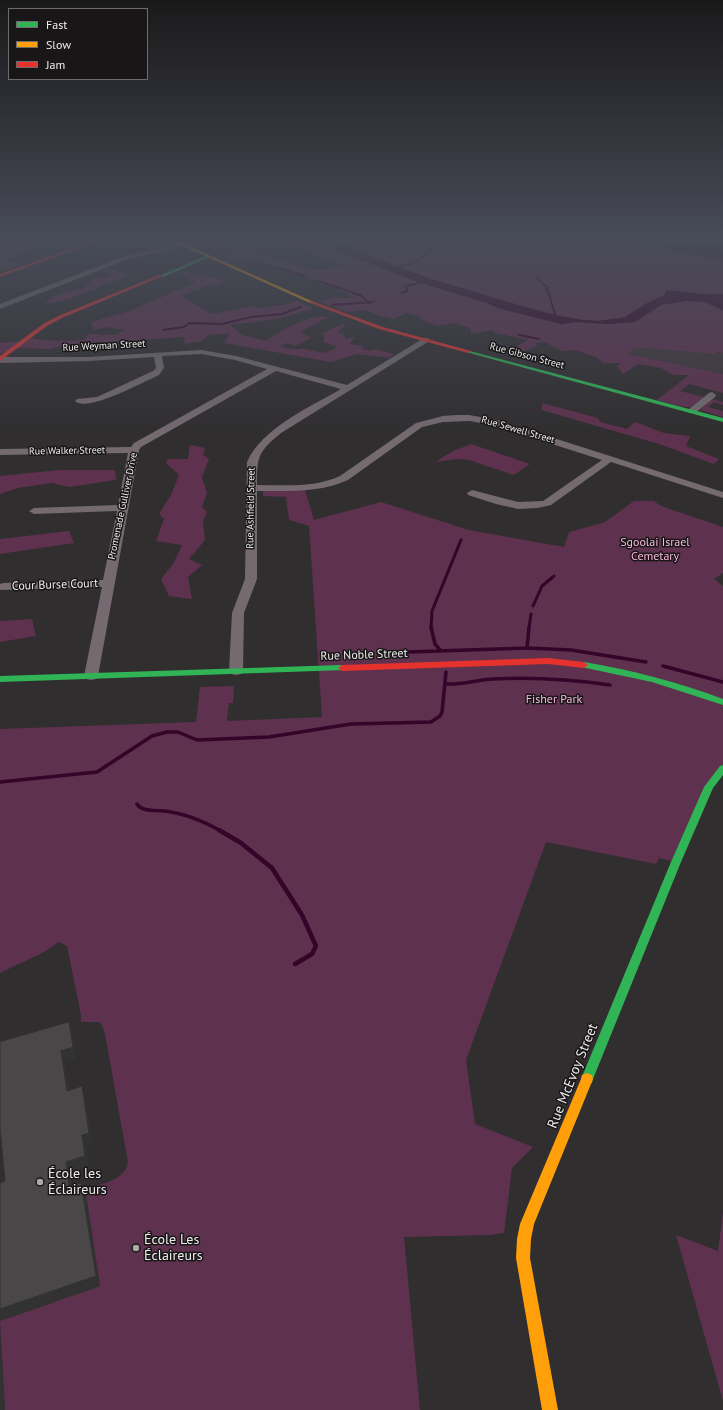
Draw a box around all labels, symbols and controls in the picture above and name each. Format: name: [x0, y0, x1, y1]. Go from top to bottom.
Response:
legend: [8, 8, 148, 80]
text: Fast: [46, 17, 67, 32]
text: Slow: [46, 37, 71, 52]
text: Jam: [46, 57, 65, 72]
street label: Rue Weyman Street: [62, 338, 146, 354]
street label: Rue Gibson Street: [489, 340, 565, 372]
street label: Rue Sewell Street: [480, 414, 556, 446]
street label: Rue Walker Street: [29, 444, 105, 458]
street label: Promenade Gulliver Drive: [106, 451, 140, 561]
street label: Rue Ashfield Street: [244, 467, 258, 549]
park label: Sgoolai Israel Cemetary: [620, 536, 690, 564]
street label: Cour Burse Court: [12, 576, 98, 594]
street label: Rue Noble Street: [320, 646, 408, 664]
park label: Fisher Park: [526, 693, 582, 707]
street label: Rue McEvoy Street: [544, 1021, 602, 1131]
place label: École les Éclaireurs: [48, 1166, 107, 1198]
marker: École les Éclaireurs: [35, 1177, 45, 1187]
place label: École Les Éclaireurs: [144, 1232, 203, 1264]
marker: École Les Éclaireurs: [131, 1243, 141, 1253]

